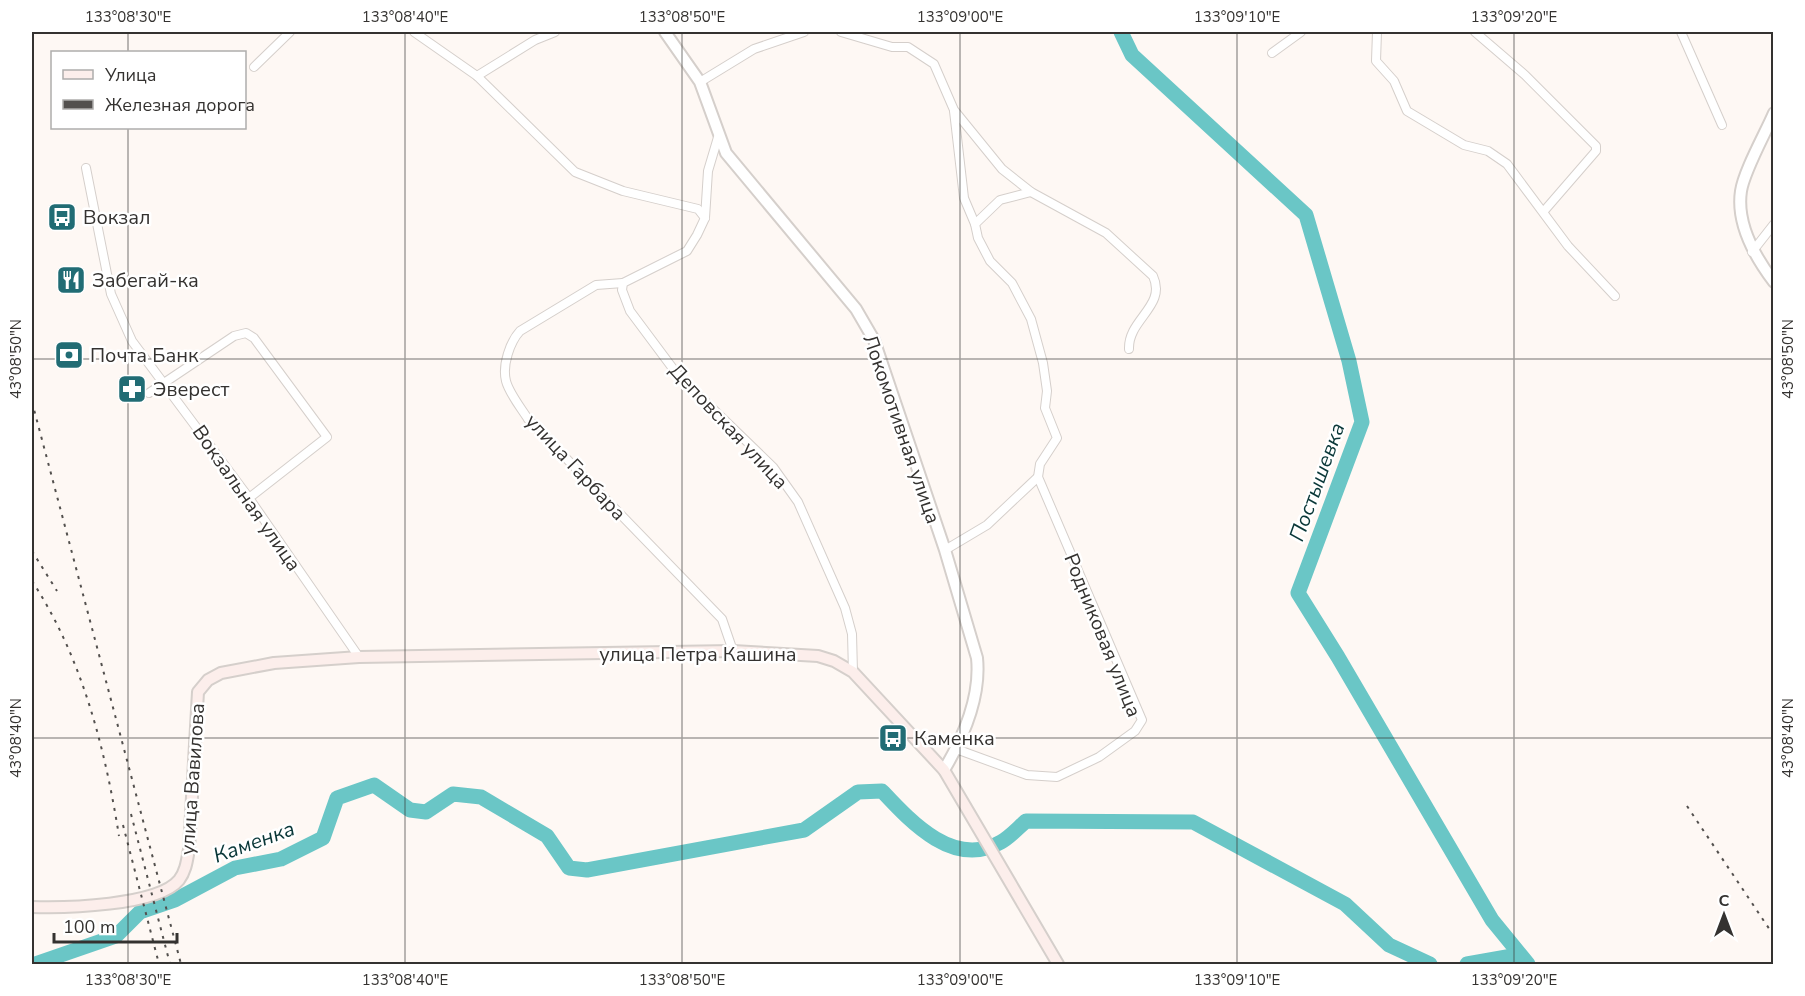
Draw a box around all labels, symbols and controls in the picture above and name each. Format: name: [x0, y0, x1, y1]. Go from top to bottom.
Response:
text: 133°08'30"E: [85, 7, 171, 27]
text: 133°08'40"E: [362, 7, 448, 27]
text: 133°08'50"E: [639, 7, 725, 27]
text: 133°09'00"E: [917, 7, 1003, 27]
text: 133°09'10"E: [1194, 7, 1280, 27]
text: 133°09'20"E: [1471, 7, 1557, 27]
legend: [51, 51, 246, 129]
text: Улица: [104, 63, 156, 87]
text: Железная дорога: [105, 93, 255, 117]
bus stop icon: Вокзал: [46, 201, 78, 233]
place label: Вокзал: [83, 204, 151, 231]
restaurant icon: Забегай-ка: [55, 264, 87, 296]
place label: Забегай-ка: [92, 267, 199, 294]
text: 43°08'50"N: [6, 319, 26, 399]
text: 43°08'50"N: [1778, 319, 1798, 399]
street label: Локомотивная улица: [856, 331, 947, 527]
bank icon: Почта Банк: [53, 339, 85, 371]
place label: Почта Банк: [90, 342, 199, 369]
street label: Деповская улица: [663, 358, 794, 495]
pharmacy icon: Эверест: [116, 373, 148, 405]
place label: Эверест: [153, 376, 229, 403]
street label: улица Гарбара: [519, 408, 632, 526]
water label: Постышевка: [1283, 419, 1351, 545]
street label: Вокзальная улица: [186, 420, 307, 577]
street label: Родниковая улица: [1057, 549, 1148, 721]
street label: улица Петра Кашина: [599, 641, 797, 668]
text: 43°08'40"N: [6, 698, 26, 778]
text: 43°08'40"N: [1778, 698, 1798, 778]
street label: улица Вавилова: [174, 702, 211, 856]
bus stop icon: Каменка: [877, 722, 909, 754]
place label: Каменка: [914, 725, 995, 752]
water label: Каменка: [209, 814, 299, 870]
north arrow: [1694, 885, 1754, 945]
text: С: [1719, 890, 1730, 912]
scale bar: [54, 906, 177, 944]
text: 100 m: [63, 915, 115, 939]
text: 133°08'30"E: [85, 970, 171, 990]
text: 133°08'40"E: [362, 970, 448, 990]
text: 133°08'50"E: [639, 970, 725, 990]
text: 133°09'00"E: [917, 970, 1003, 990]
text: 133°09'10"E: [1194, 970, 1280, 990]
text: 133°09'20"E: [1471, 970, 1557, 990]

